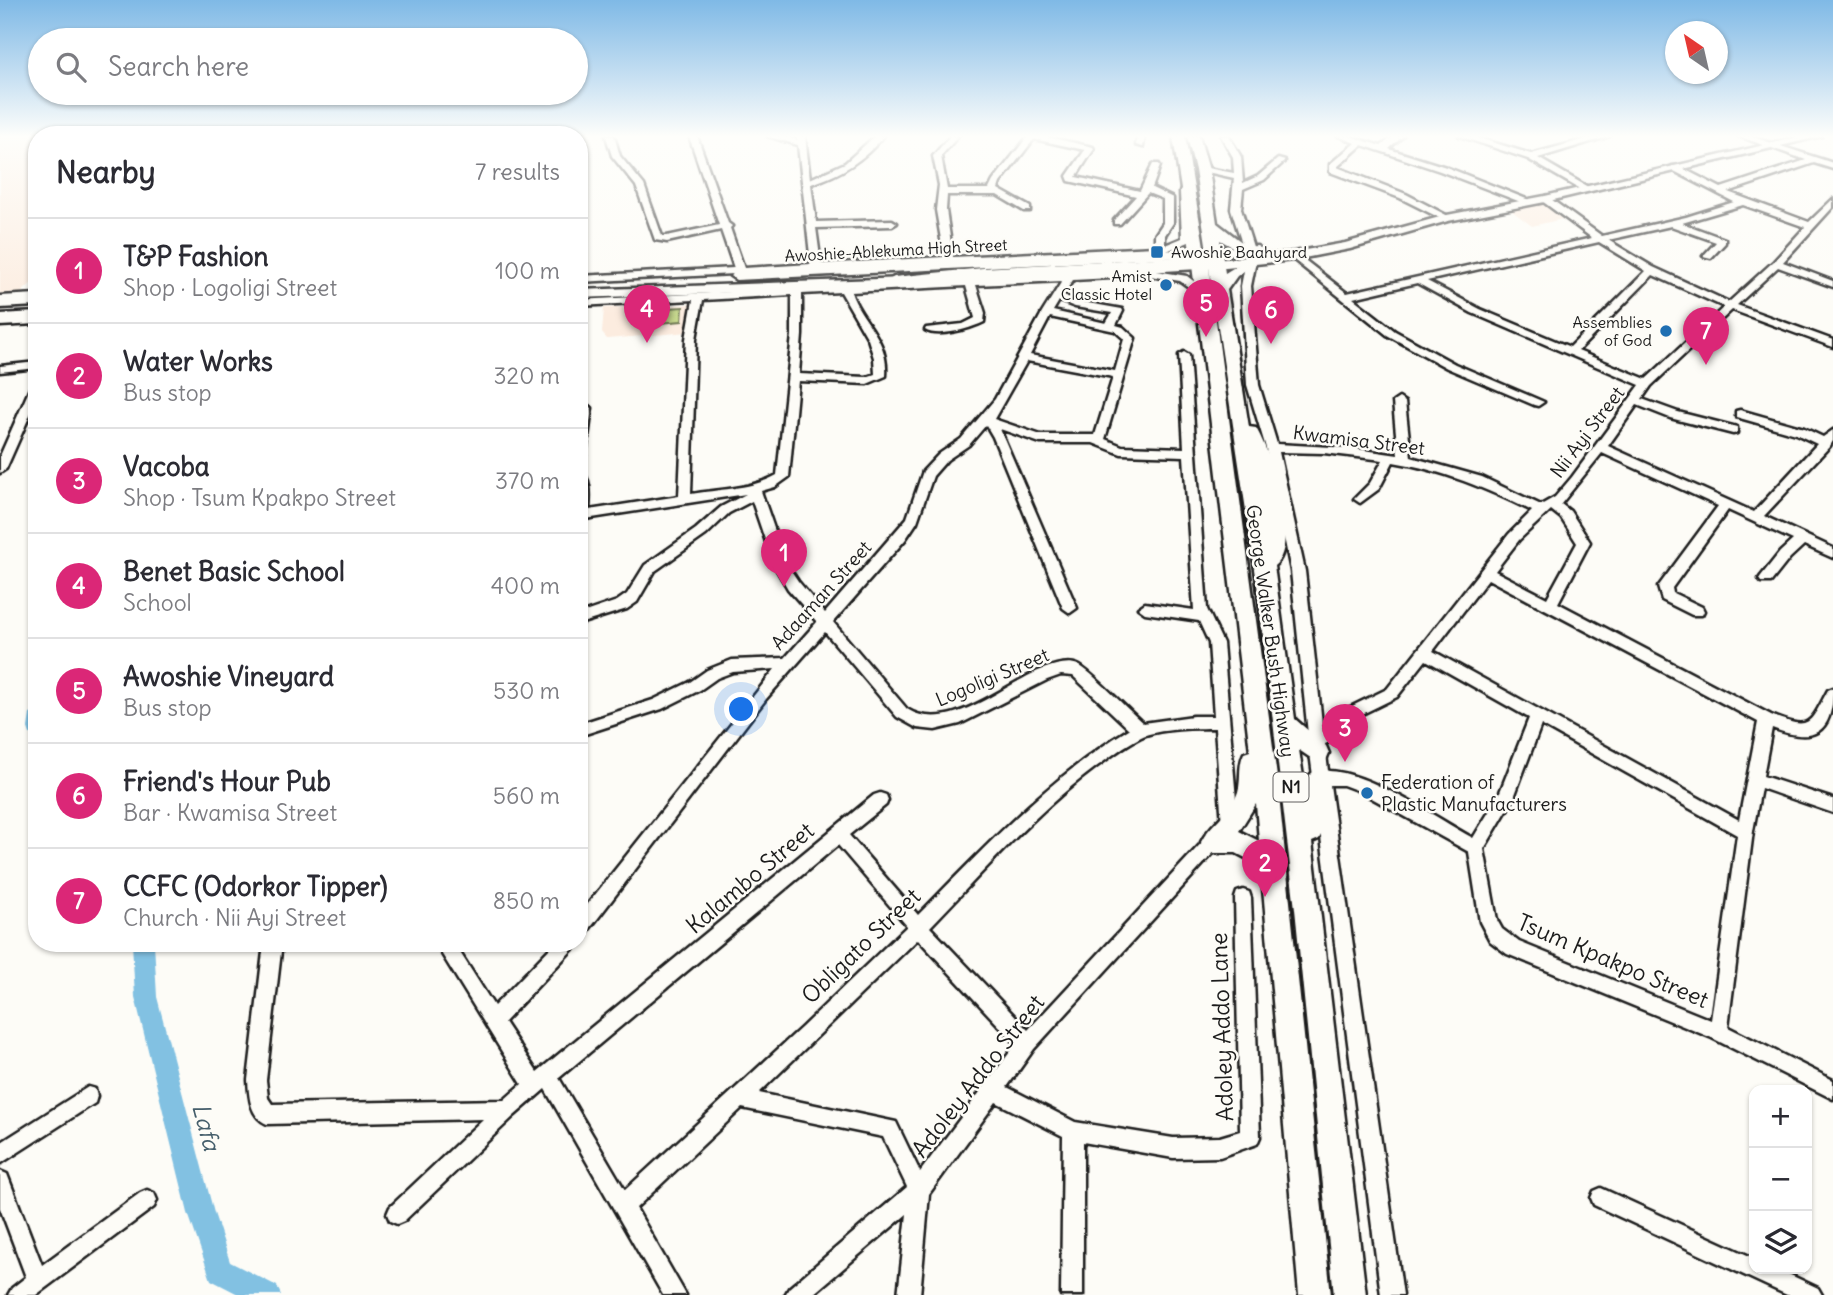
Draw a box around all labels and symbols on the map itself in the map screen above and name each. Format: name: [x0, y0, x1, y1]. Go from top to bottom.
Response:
north arrow: [1665, 21, 1728, 84]
street label: Awoshie-Ablekuma High Street: [784, 234, 1008, 266]
place label: Awoshie Baahyard: [1171, 242, 1307, 262]
marker: Awoshie Baahyard: [1149, 244, 1165, 260]
place label: Amist Classic Hotel: [1061, 266, 1153, 304]
marker: Amist Classic Hotel: [1158, 277, 1174, 293]
pin: 5: [1183, 279, 1229, 337]
pin: 4: [624, 285, 670, 343]
pin: 6: [1248, 286, 1294, 344]
pin: 7: [1683, 307, 1729, 365]
place label: Assemblies of God: [1573, 312, 1652, 350]
marker: Assemblies of God: [1658, 323, 1674, 339]
street label: Nii Ayi Street: [1545, 381, 1629, 483]
street label: Kwamisa Street: [1292, 420, 1426, 460]
street label: George Walker Bush Highway: [1241, 503, 1301, 759]
pin: 1: [761, 529, 807, 587]
street label: Adaaman Street: [766, 535, 876, 655]
street label: Logoligi Street: [932, 642, 1052, 712]
your location: [724, 692, 758, 726]
pin: 3: [1322, 704, 1368, 762]
place label: Federation of Plastic Manufacturers: [1381, 770, 1567, 816]
road number: N1: [1274, 772, 1308, 802]
marker: Federation of Plastic Manufacturers: [1359, 785, 1375, 801]
street label: Kalambo Street: [680, 816, 820, 940]
pin: 2: [1242, 839, 1288, 897]
street label: Obligato Street: [795, 881, 926, 1010]
street label: Tsum Kpakpo Street: [1513, 907, 1713, 1014]
street label: Adoley Addo Lane: [1204, 932, 1239, 1122]
street label: Adoley Addo Street: [905, 988, 1050, 1163]
water label: Lafa: [186, 1100, 228, 1155]

